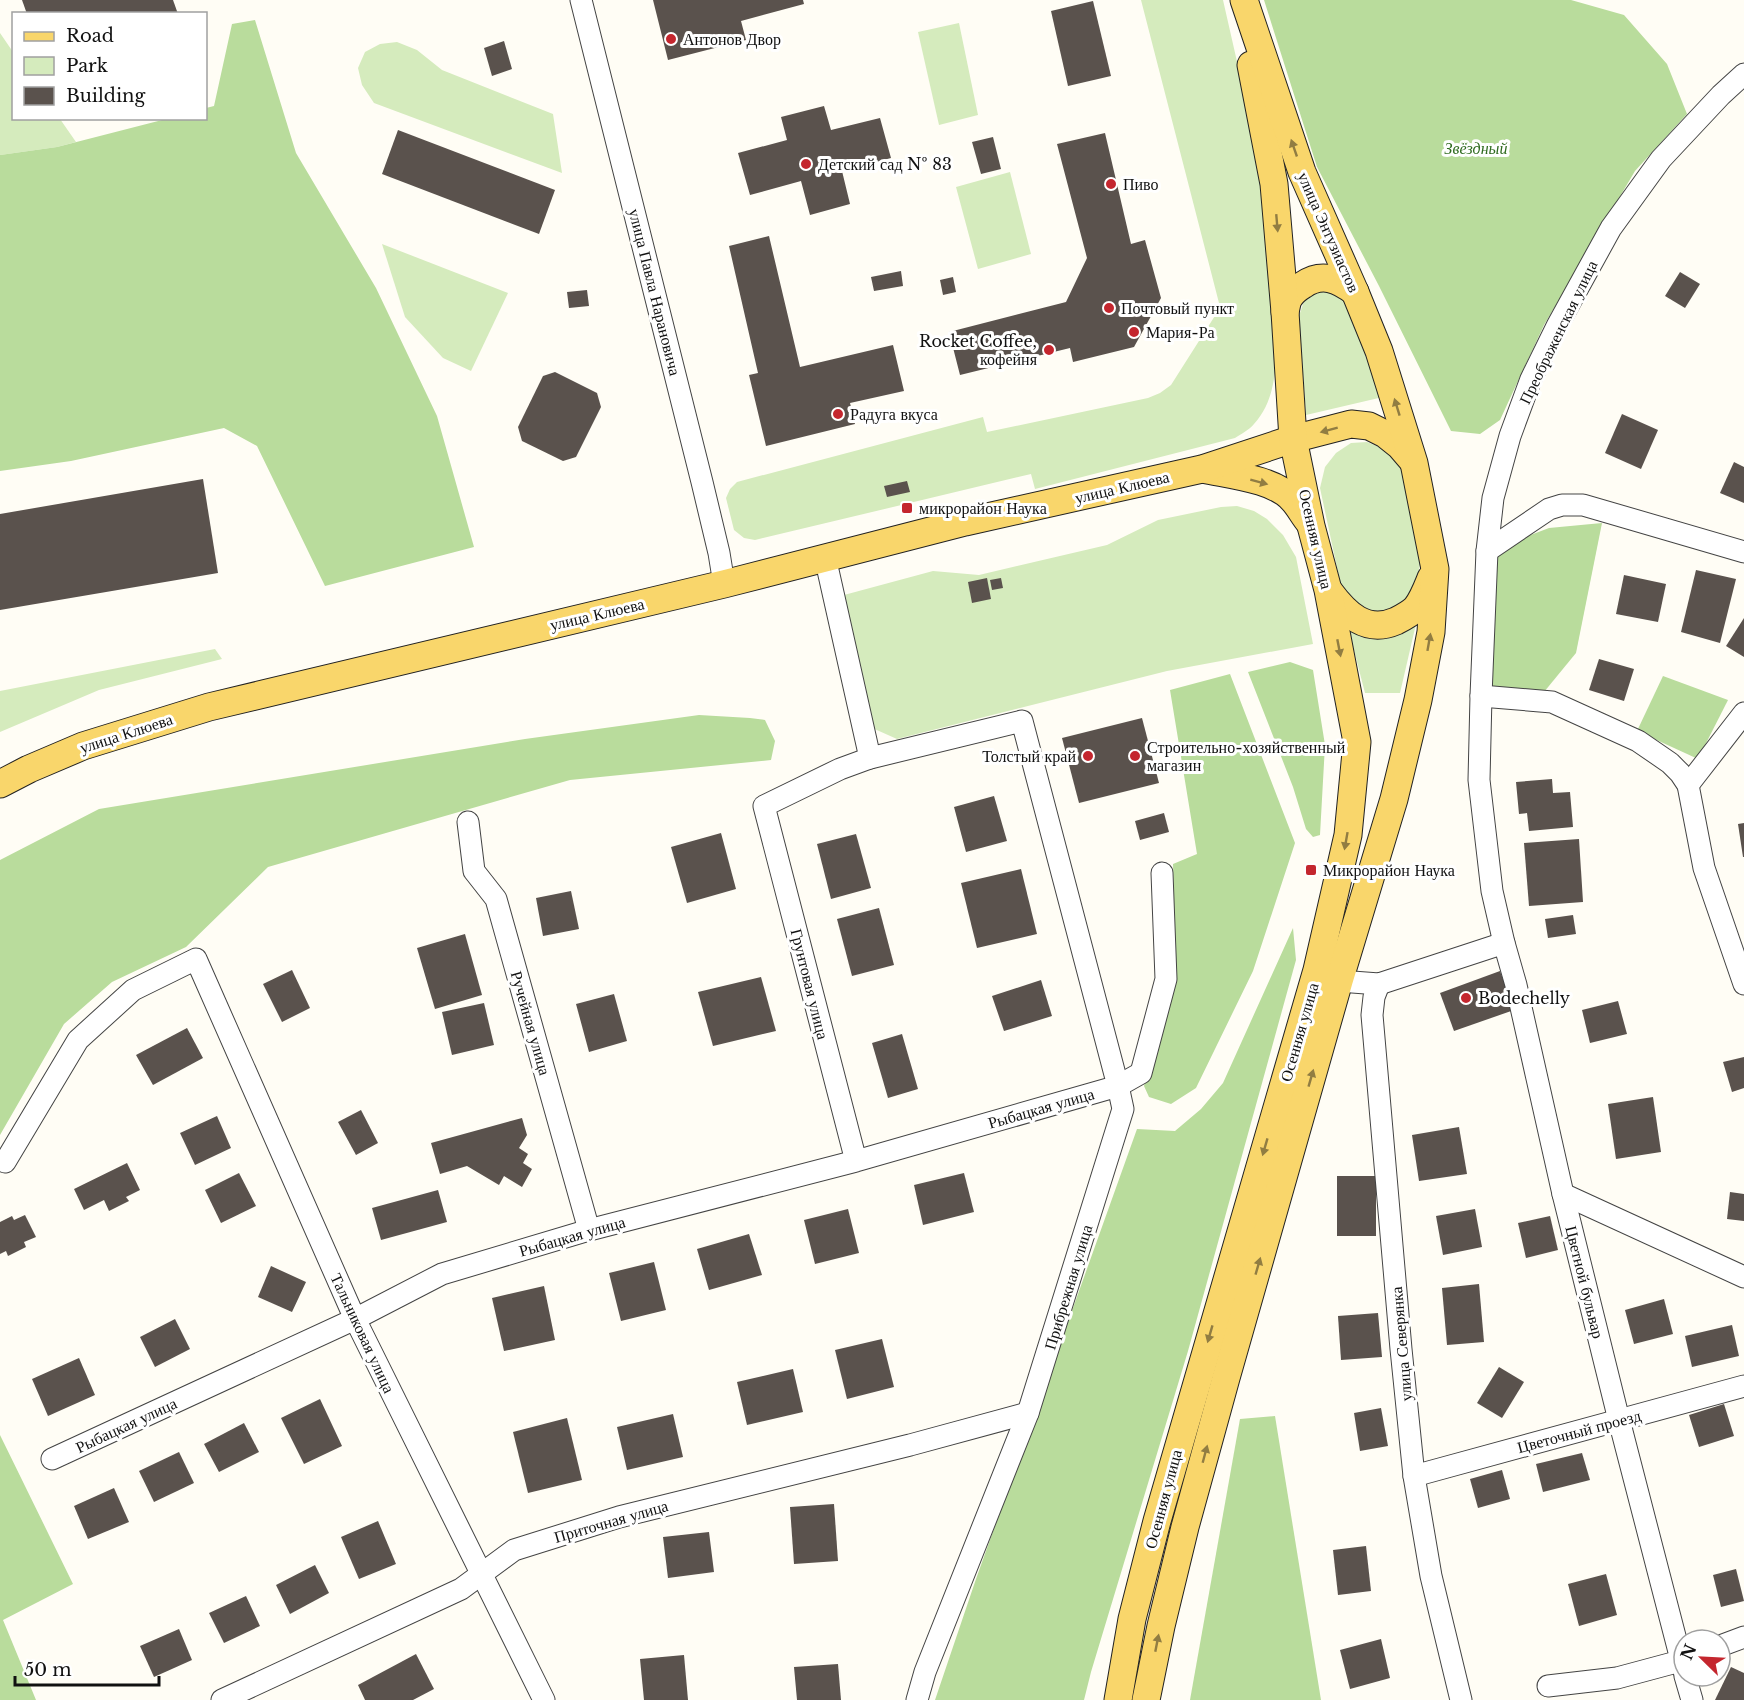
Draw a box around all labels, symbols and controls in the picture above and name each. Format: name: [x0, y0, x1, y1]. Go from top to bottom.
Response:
legend: [12, 12, 207, 120]
text: Road: [66, 25, 114, 47]
place label: Антонов Двор: [683, 29, 781, 49]
marker: Антонов Двор: [664, 32, 678, 46]
text: Park: [66, 55, 108, 77]
text: Building: [66, 85, 145, 107]
park label: Звёздный: [1445, 138, 1507, 158]
one-way arrow: [1289, 139, 1299, 157]
place label: Детский сад № 83: [818, 154, 952, 174]
marker: Детский сад № 83: [799, 157, 813, 171]
street label: улица Энтузиастов: [1294, 169, 1365, 296]
place label: Пиво: [1123, 174, 1159, 194]
marker: Пиво: [1104, 177, 1118, 191]
street label: улица Павла Нарановича: [625, 206, 685, 378]
one-way arrow: [1272, 214, 1282, 233]
street label: Преображенская улица: [1514, 257, 1602, 407]
place label: Почтовый пункт: [1121, 298, 1234, 318]
marker: Почтовый пункт: [1102, 301, 1116, 315]
place label: Мария-Ра: [1146, 322, 1215, 342]
marker: Мария-Ра: [1127, 325, 1141, 339]
place label: Rocket Coffee, кофейня: [919, 331, 1038, 369]
marker: Rocket Coffee, кофейня: [1042, 343, 1056, 357]
one-way arrow: [1392, 398, 1401, 416]
place label: Радуга вкуса: [850, 404, 938, 424]
marker: Радуга вкуса: [831, 407, 845, 421]
one-way arrow: [1320, 426, 1338, 435]
street label: улица Клюева: [1073, 466, 1171, 508]
one-way arrow: [1250, 478, 1268, 487]
street label: Осенняя улица: [1295, 487, 1337, 591]
place label: микрорайон Наука: [919, 498, 1047, 518]
marker: микрорайон Наука: [900, 501, 914, 515]
street label: улица Клюева: [548, 593, 646, 635]
one-way arrow: [1425, 632, 1434, 651]
one-way arrow: [1335, 639, 1344, 658]
street label: улица Клюева: [77, 709, 175, 757]
place label: Строительно-хозяйственный магазин: [1147, 737, 1346, 775]
place label: Толстый край: [982, 746, 1076, 766]
marker: Толстый край: [1081, 749, 1095, 763]
marker: Строительно-хозяйственный магазин: [1128, 749, 1142, 763]
one-way arrow: [1342, 831, 1351, 850]
place label: Микрорайон Наука: [1323, 860, 1455, 880]
marker: Микрорайон Наука: [1304, 863, 1318, 877]
street label: Грунтовая улица: [787, 927, 833, 1041]
street label: Ручейная улица: [507, 968, 555, 1078]
street label: Осенняя улица: [1275, 980, 1323, 1084]
place label: Bodechelly: [1478, 988, 1571, 1008]
marker: Bodechelly: [1459, 991, 1473, 1005]
one-way arrow: [1307, 1069, 1316, 1087]
street label: Рыбацкая улица: [986, 1083, 1096, 1133]
one-way arrow: [1260, 1138, 1269, 1156]
street label: Рыбацкая улица: [517, 1211, 627, 1261]
street label: Прибрежная улица: [1039, 1222, 1097, 1352]
street label: Цветной бульвар: [1561, 1224, 1609, 1340]
one-way arrow: [1254, 1257, 1263, 1275]
street label: Тальниковая улица: [326, 1270, 400, 1396]
street label: улица Северянка: [1386, 1286, 1416, 1402]
one-way arrow: [1205, 1325, 1214, 1343]
street label: Рыбацкая улица: [72, 1393, 180, 1457]
street label: Цветочный проезд: [1515, 1405, 1643, 1457]
one-way arrow: [1201, 1444, 1210, 1462]
street label: Осенняя улица: [1140, 1447, 1186, 1551]
street label: Приточная улица: [552, 1495, 670, 1547]
north arrow: [1672, 1628, 1732, 1688]
one-way arrow: [1153, 1633, 1162, 1652]
text: N: [1676, 1641, 1700, 1663]
scale bar: [15, 1649, 159, 1687]
text: 50 m: [24, 1659, 72, 1681]

